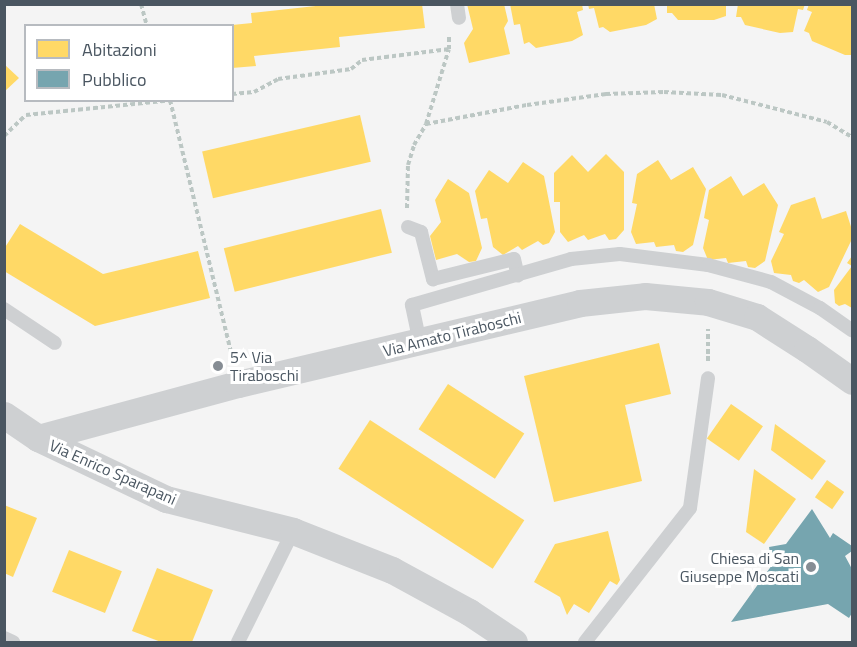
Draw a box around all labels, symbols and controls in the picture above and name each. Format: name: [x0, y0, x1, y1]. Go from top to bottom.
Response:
legend: [24, 24, 234, 102]
text: Abitazioni: [82, 36, 157, 63]
text: Pubblico: [82, 66, 147, 93]
street label: Via Amato Tiraboschi: [381, 308, 523, 360]
place label: 5^ Via Tiraboschi: [230, 347, 299, 385]
marker: 5^ Via Tiraboschi: [211, 359, 225, 373]
street label: Via Enrico Sparapani: [47, 435, 179, 509]
place label: Chiesa di San Giuseppe Moscati: [680, 548, 799, 586]
marker: Chiesa di San Giuseppe Moscati: [804, 560, 818, 574]

